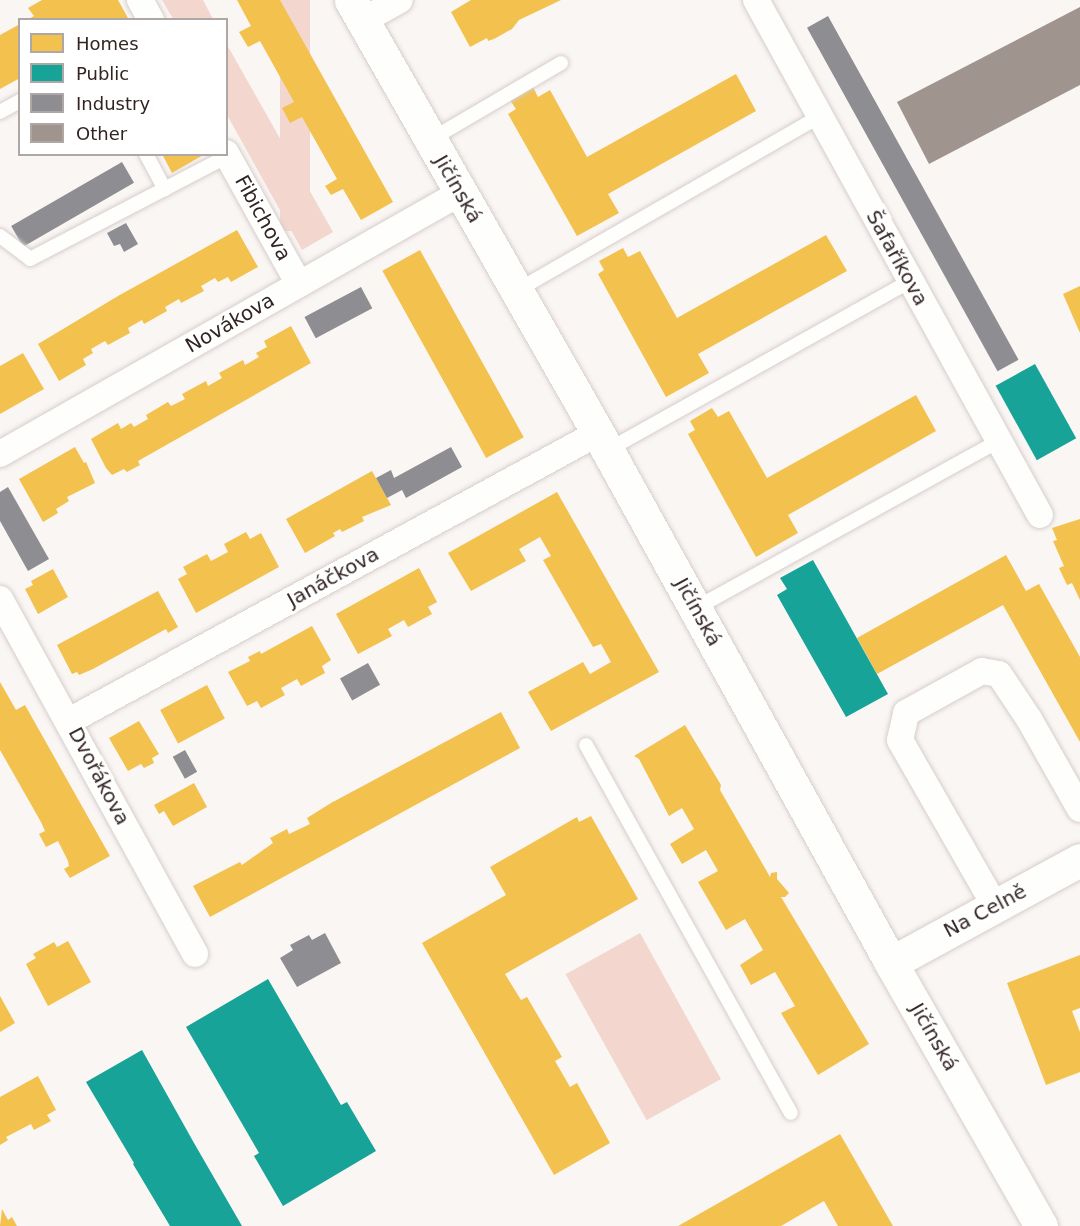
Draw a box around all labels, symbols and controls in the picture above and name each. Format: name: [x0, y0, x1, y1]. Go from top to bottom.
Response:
legend: [18, 18, 228, 156]
text: Homes: [76, 33, 139, 54]
text: Public: [76, 63, 129, 84]
text: Industry: [76, 93, 150, 114]
text: Other: [76, 123, 127, 144]
street label: Jičínská: [429, 151, 487, 227]
street label: Fibichova: [230, 171, 296, 265]
street label: Šafaříkova: [861, 206, 933, 310]
street label: Novákova: [181, 288, 279, 358]
street label: Janáčkova: [283, 542, 383, 612]
street label: Jičínská: [669, 574, 727, 650]
street label: Dvořákova: [63, 723, 135, 829]
street label: Na Celně: [939, 879, 1031, 943]
street label: Jičínská: [905, 999, 963, 1075]

